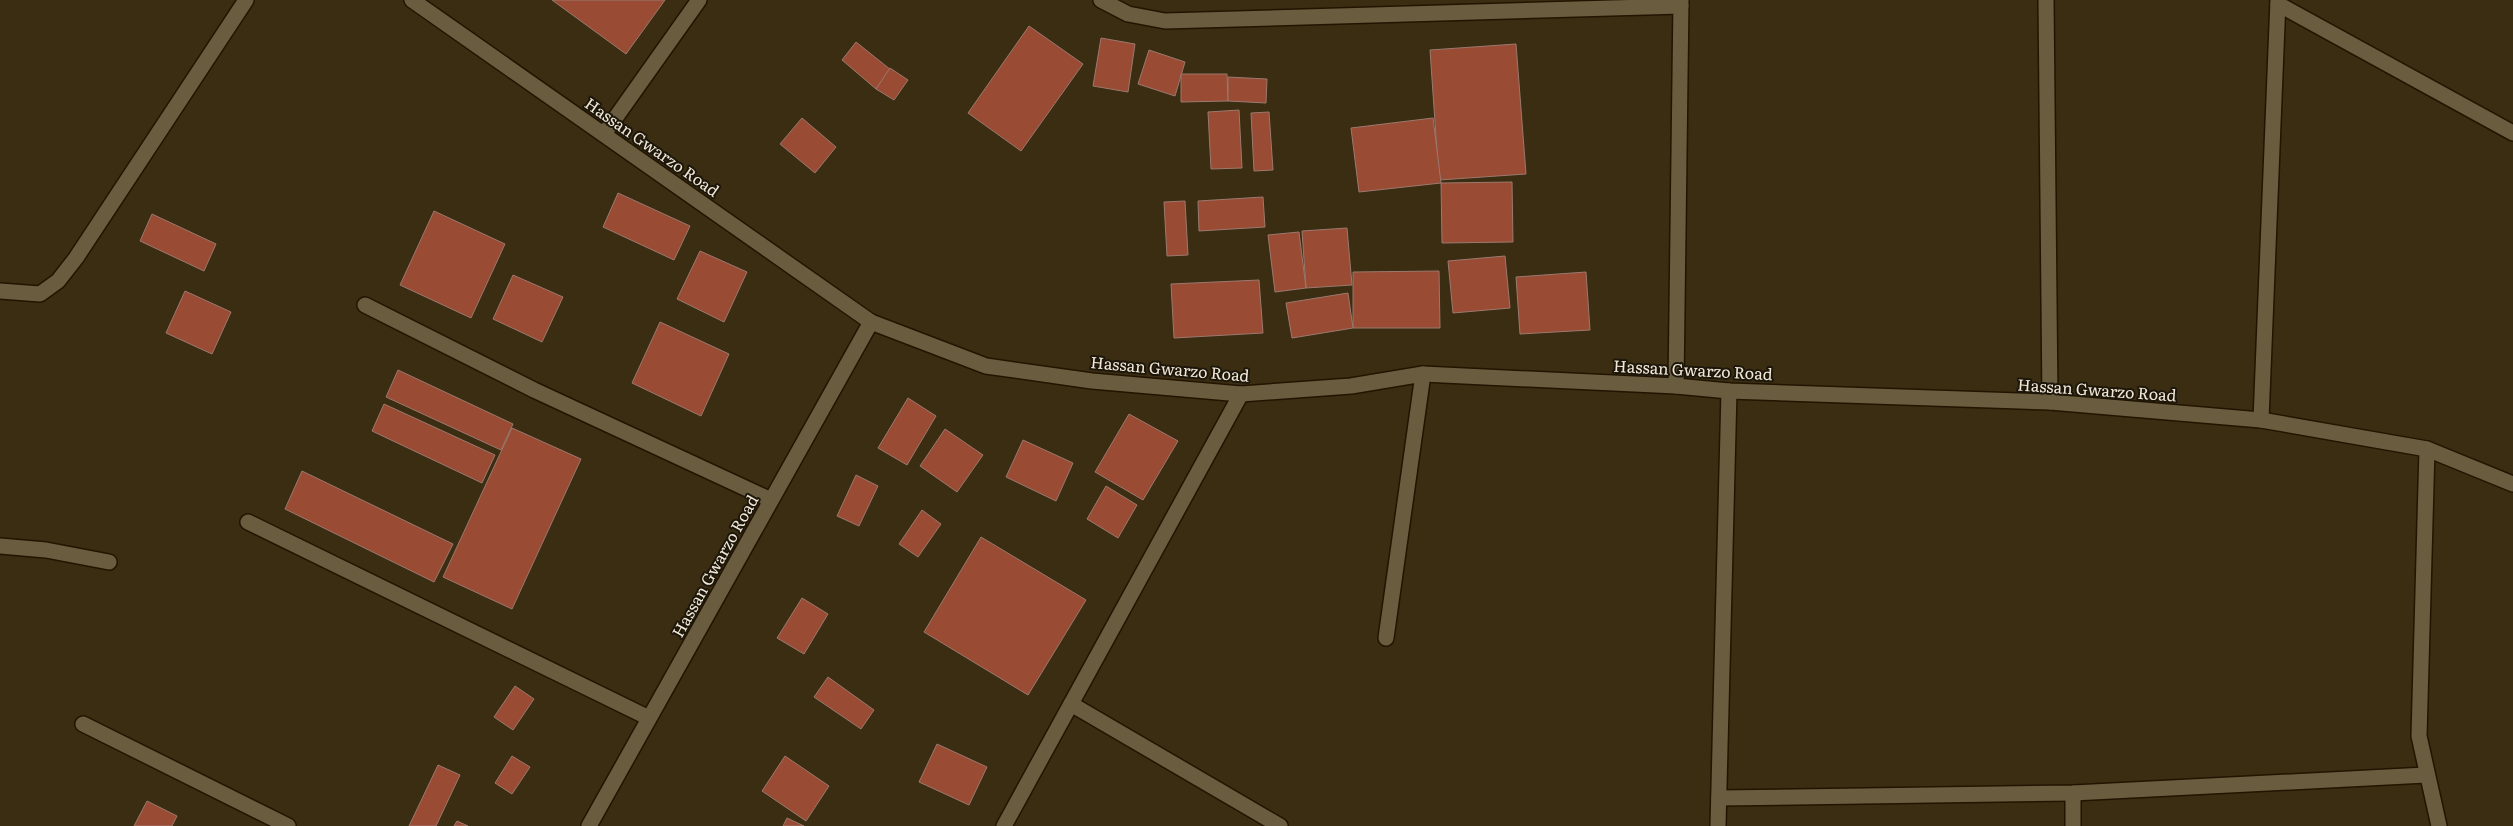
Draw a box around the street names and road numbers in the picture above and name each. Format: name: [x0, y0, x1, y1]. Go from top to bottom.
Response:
street label: Hassan Gwarzo Road: [580, 91, 725, 202]
street label: Hassan Gwarzo Road: [1090, 349, 1251, 387]
street label: Hassan Gwarzo Road: [1613, 353, 1773, 385]
street label: Hassan Gwarzo Road: [2017, 371, 2178, 407]
street label: Hassan Gwarzo Road: [665, 490, 763, 641]

